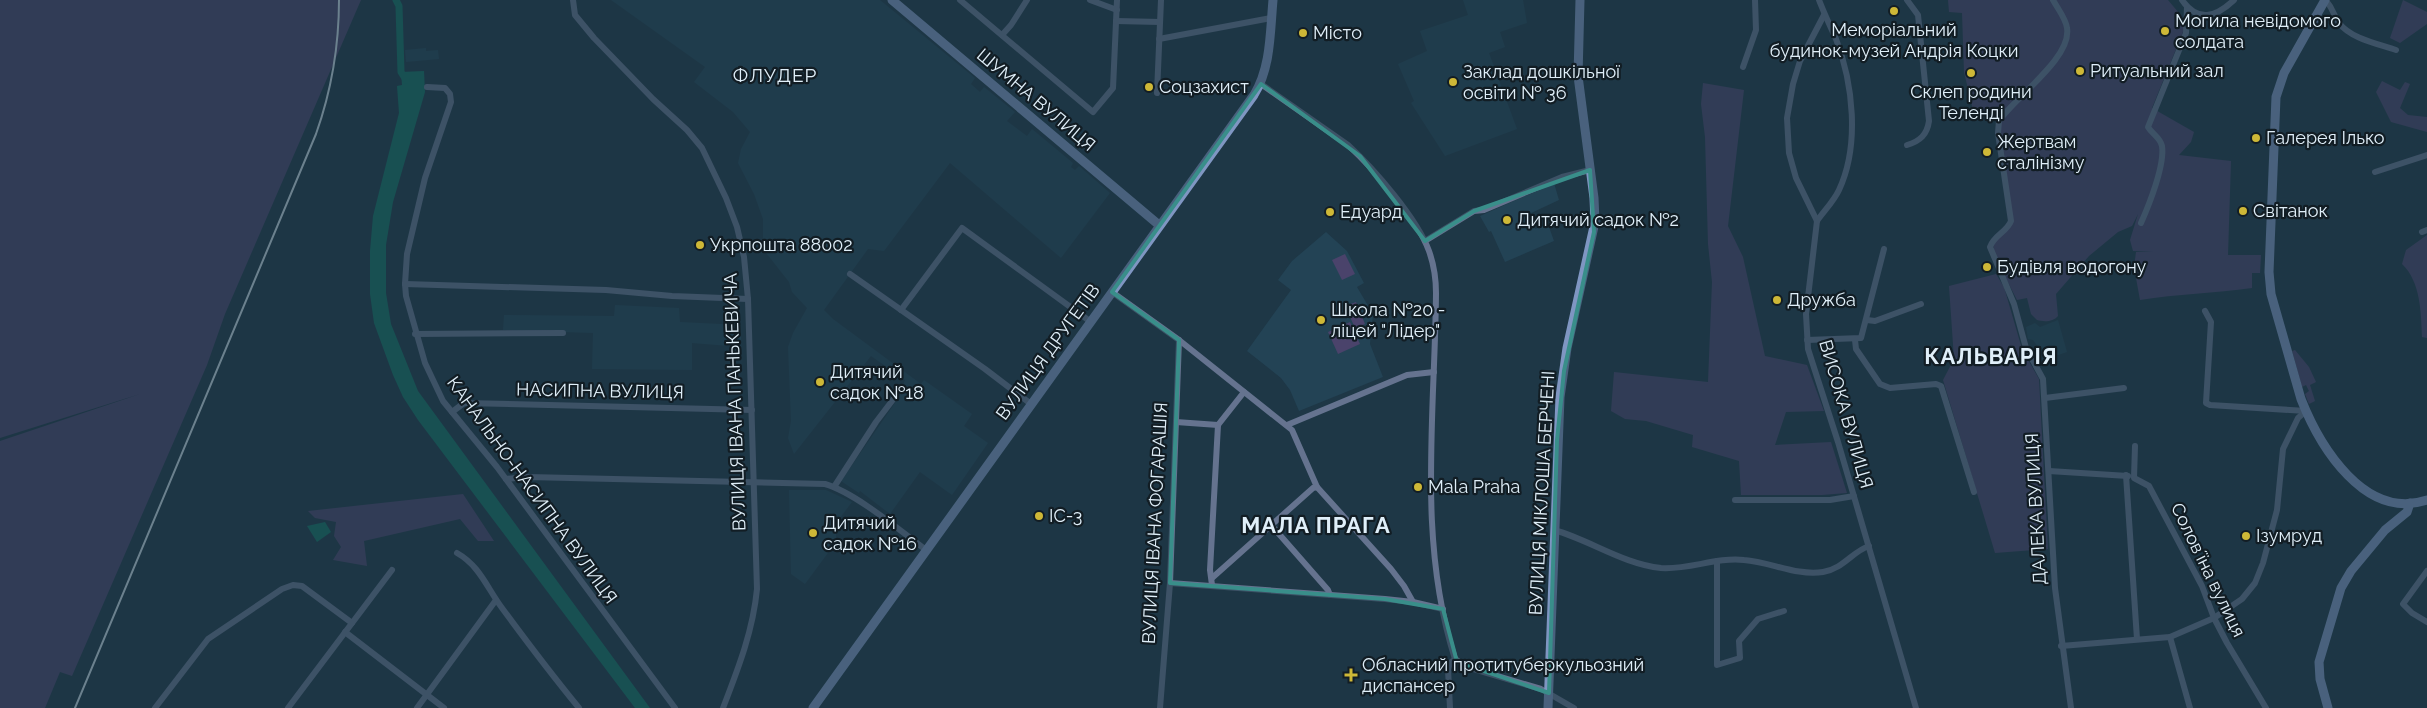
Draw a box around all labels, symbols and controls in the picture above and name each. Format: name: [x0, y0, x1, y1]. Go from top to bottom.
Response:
marker: Меморіальний будинок-музей Андрія Коцки: [1888, 5, 1900, 17]
place label: Могила невідомого солдата: [2175, 10, 2341, 52]
place label: Меморіальний будинок-музей Андрія Коцки: [1770, 19, 2018, 61]
place label: Місто: [1313, 22, 1362, 43]
marker: Могила невідомого солдата: [2159, 25, 2171, 37]
marker: Місто: [1297, 27, 1309, 39]
street label: ШУМНА ВУЛИЦЯ: [973, 44, 1100, 155]
place label: Ритуальний зал: [2090, 60, 2224, 81]
place label: Заклад дошкільної освіти № 36: [1463, 61, 1620, 103]
district label: ФЛУДЕР: [733, 64, 817, 86]
marker: Ритуальний зал: [2074, 65, 2086, 77]
marker: Склеп родини Теленді: [1965, 67, 1977, 79]
place label: Соцзахист: [1159, 76, 1249, 97]
marker: Заклад дошкільної освіти № 36: [1447, 76, 1459, 88]
marker: Соцзахист: [1143, 81, 1155, 93]
place label: Склеп родини Теленді: [1910, 81, 2032, 123]
place label: Галерея Ілько: [2266, 127, 2385, 148]
place label: Жертвам сталінізму: [1997, 131, 2085, 173]
marker: Галерея Ілько: [2250, 132, 2262, 144]
marker: Жертвам сталінізму: [1981, 146, 1993, 158]
place label: Світанок: [2253, 200, 2328, 221]
place label: Едуард: [1340, 201, 1402, 222]
marker: Світанок: [2237, 205, 2249, 217]
marker: Едуард: [1324, 206, 1336, 218]
place label: Дитячий садок №2: [1517, 209, 1679, 230]
marker: Дитячий садок №2: [1501, 214, 1513, 226]
place label: Укрпошта 88002: [710, 234, 853, 255]
marker: Укрпошта 88002: [694, 239, 706, 251]
place label: Будівля водогону: [1997, 256, 2146, 277]
marker: Будівля водогону: [1981, 261, 1993, 273]
street label: ВУЛИЦЯ ІВАНА ПАНЬКЕВИЧА: [720, 273, 749, 531]
street label: ВУЛИЦЯ ДРУГЕТІВ: [991, 280, 1104, 424]
place label: Дружба: [1787, 289, 1856, 310]
marker: Дружба: [1771, 294, 1783, 306]
place label: Школа №20 - ліцей "Лідер": [1331, 299, 1445, 341]
marker: Школа №20 - ліцей "Лідер": [1315, 314, 1327, 326]
street label: ВИСОКА ВУЛИЦЯ: [1815, 337, 1878, 491]
district label: КАЛЬВАРІЯ: [1924, 343, 2058, 369]
place label: Дитячий садок №18: [830, 361, 924, 403]
street label: ВУЛИЦЯ МІКЛОША БЕРЧЕНІ: [1525, 370, 1558, 616]
street label: КАНАЛЬНО-НАСИПНА ВУЛИЦЯ: [443, 372, 622, 607]
marker: Дитячий садок №18: [814, 376, 826, 388]
street label: НАСИПНА ВУЛИЦЯ: [516, 379, 684, 402]
street label: ВУЛИЦЯ ІВАНА ФОГАРАШІЯ: [1138, 402, 1171, 644]
street label: ДАЛЕКА ВУЛИЦЯ: [2021, 433, 2050, 585]
place label: Mala Praha: [1428, 476, 1520, 497]
marker: Mala Praha: [1412, 481, 1424, 493]
street label: Соловʼїна вулиця: [2167, 499, 2250, 640]
place label: ІС-3: [1049, 505, 1082, 526]
marker: ІС-3: [1033, 510, 1045, 522]
place label: Дитячий садок №16: [823, 512, 917, 554]
district label: МАЛА ПРАГА: [1241, 512, 1391, 538]
place label: Ізумруд: [2256, 525, 2322, 546]
marker: Дитячий садок №16: [807, 527, 819, 539]
marker: Ізумруд: [2240, 530, 2252, 542]
place label: Обласний протитуберкульозний диспансер: [1362, 654, 1644, 696]
marker: Обласний протитуберкульозний диспансер: [1344, 668, 1358, 682]

